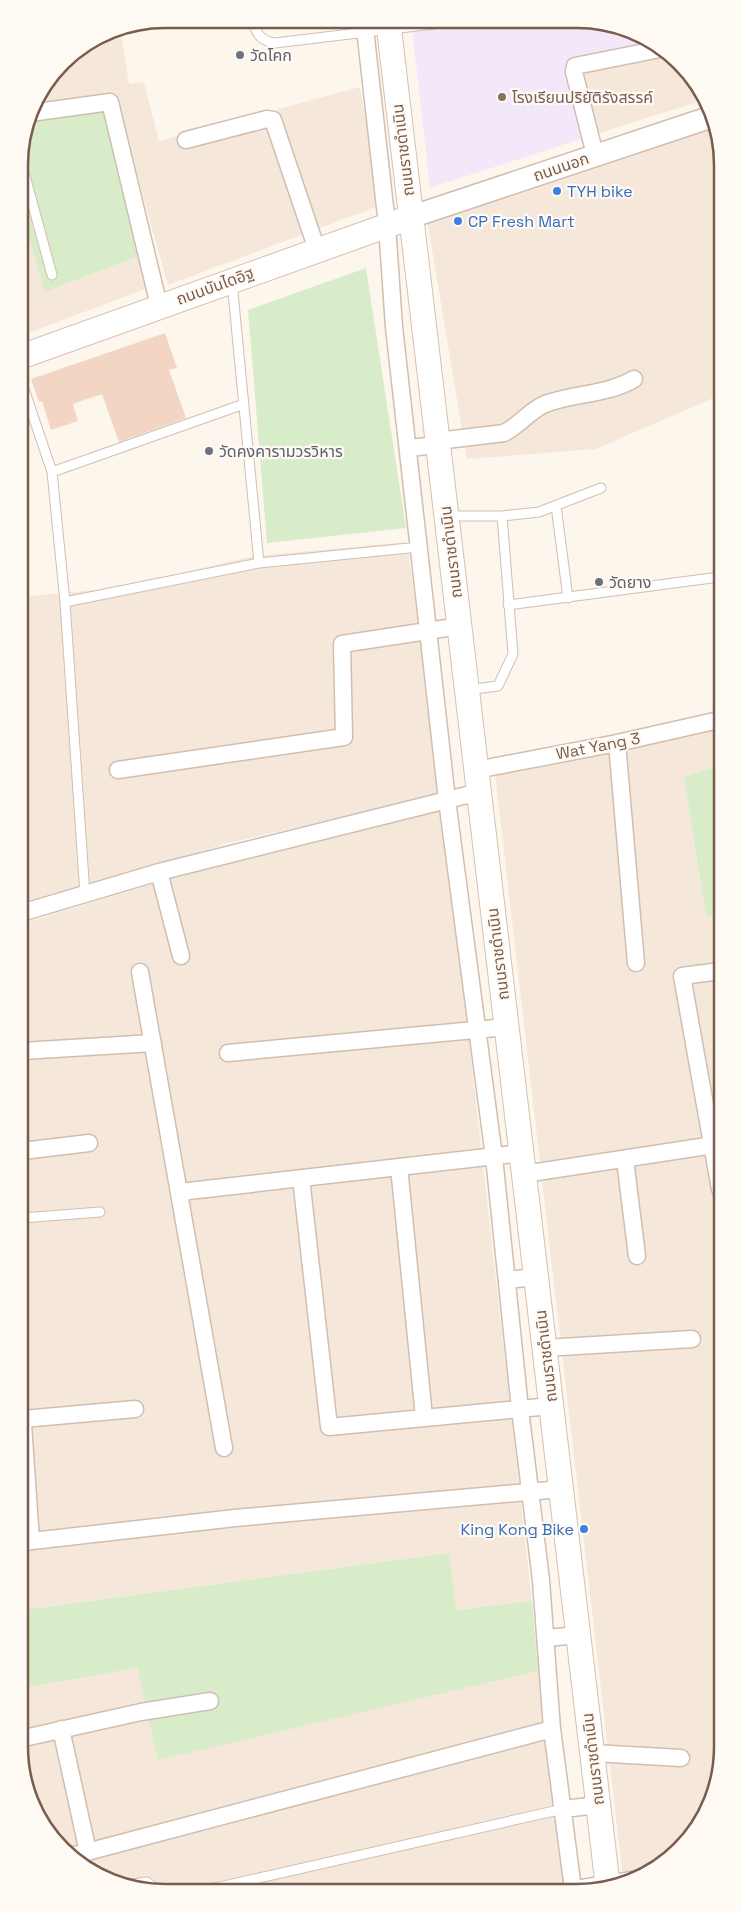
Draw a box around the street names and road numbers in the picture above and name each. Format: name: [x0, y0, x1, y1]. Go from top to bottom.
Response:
street label: ถนนราชดำเนิน: [387, 103, 419, 197]
street label: ถนนนอก: [530, 148, 592, 186]
street label: ถนนบันไดอิฐ: [173, 262, 257, 310]
street label: ถนนราชดำเนิน: [435, 505, 467, 599]
street label: Wat Yang 3: [554, 728, 642, 764]
street label: ถนนราชดำเนิน: [482, 907, 514, 1001]
street label: ถนนราชดำเนิน: [530, 1309, 562, 1403]
street label: ถนนราชดำเนิน: [577, 1712, 609, 1806]

